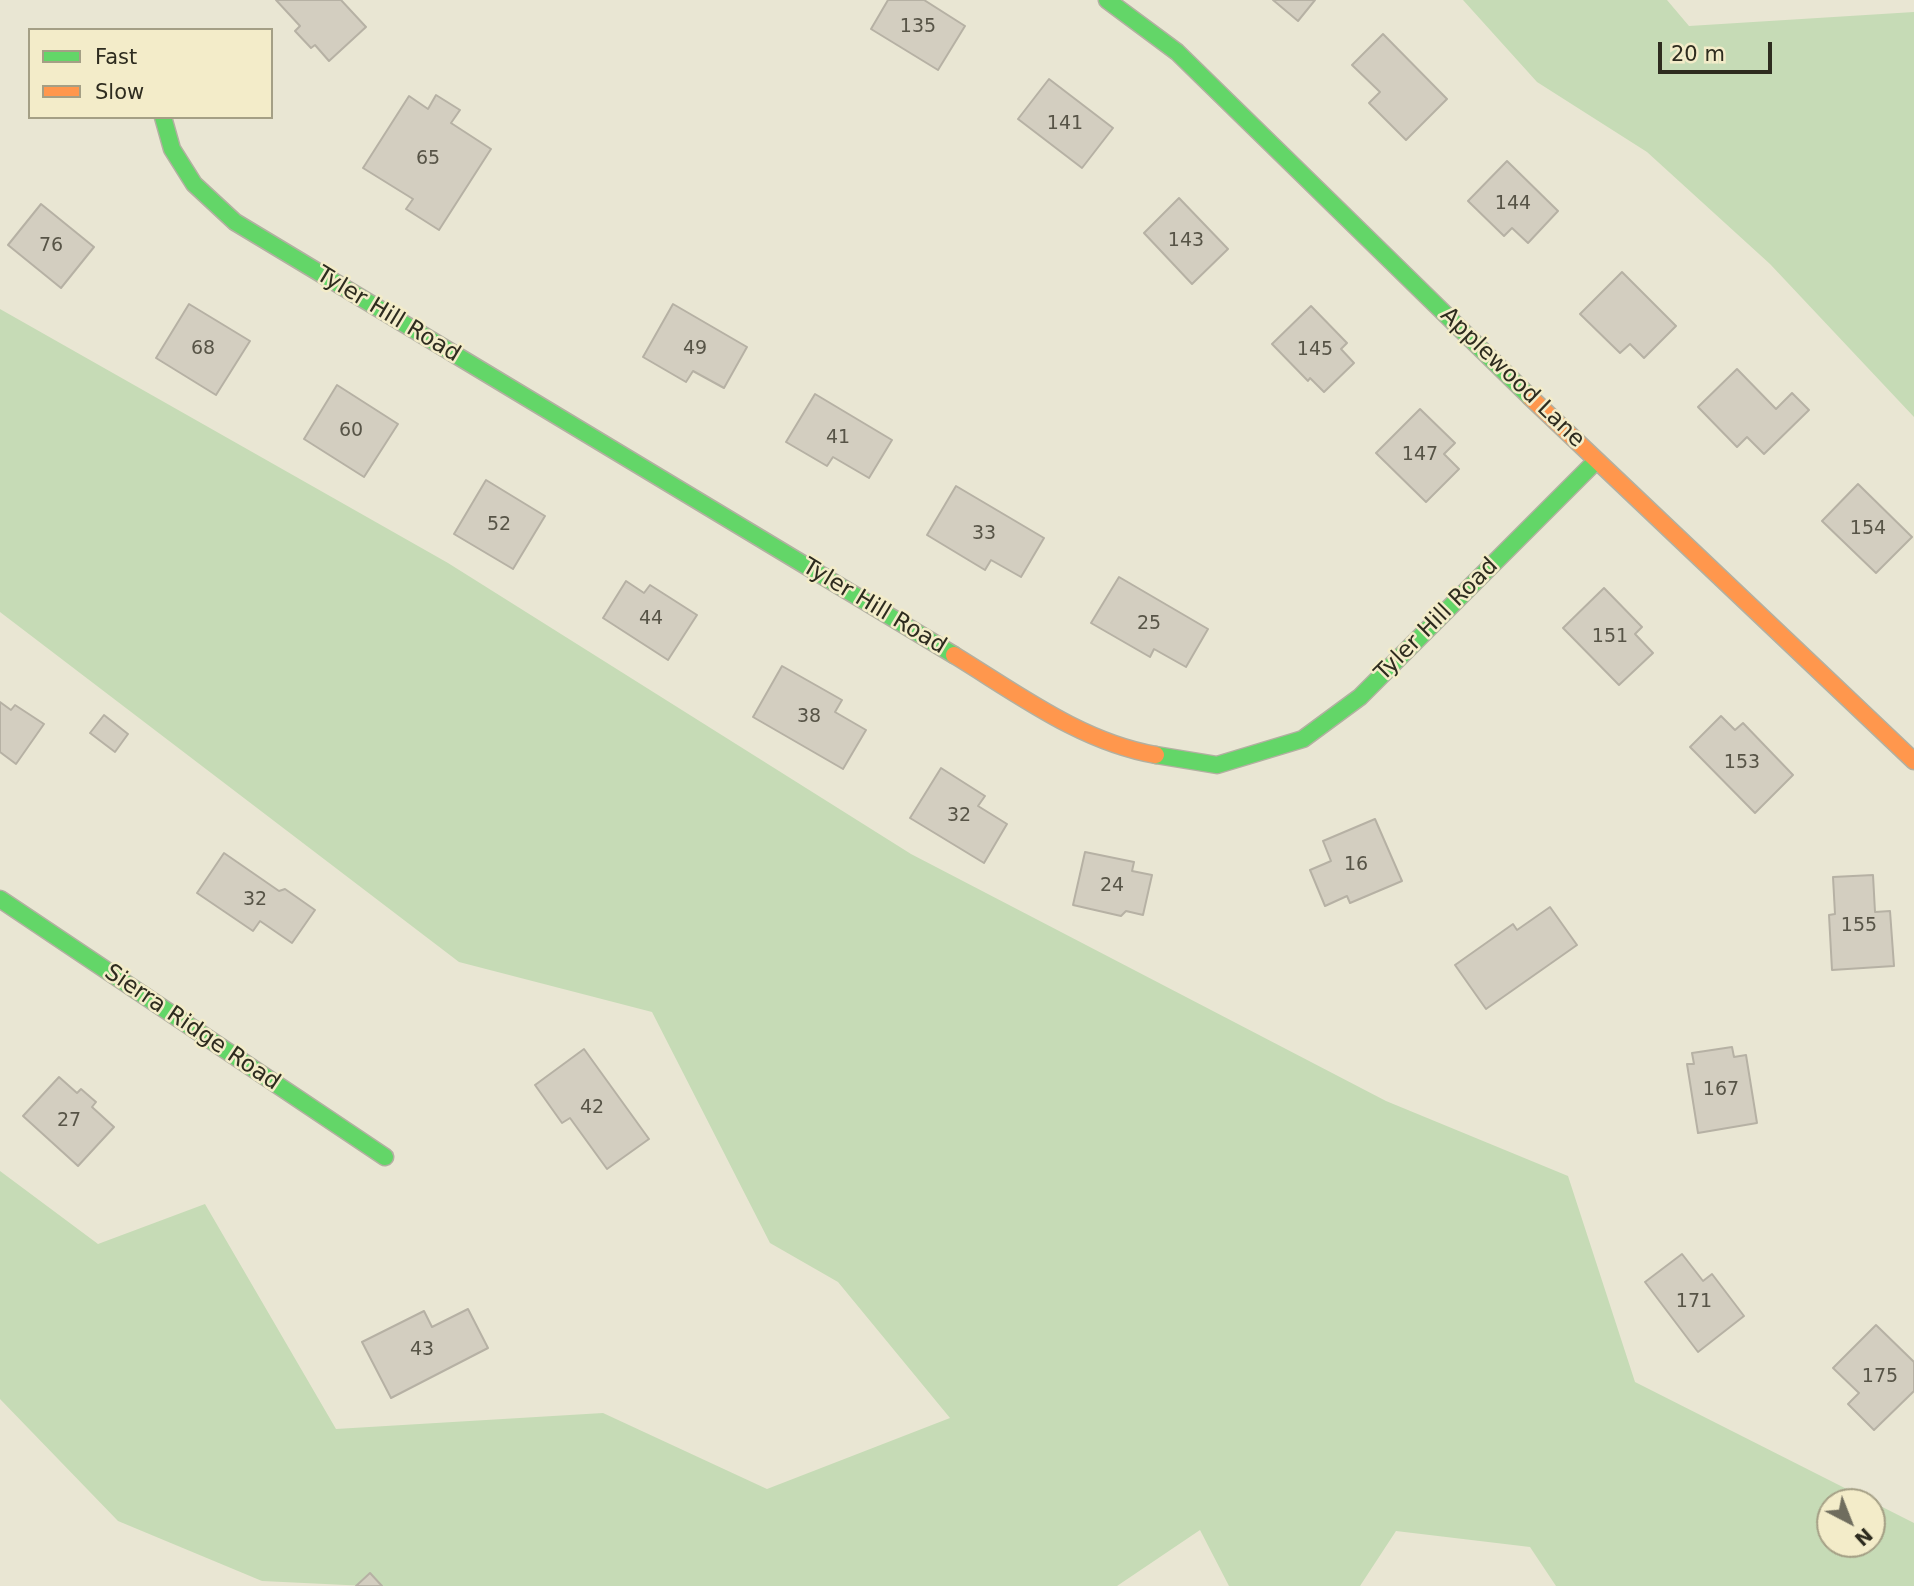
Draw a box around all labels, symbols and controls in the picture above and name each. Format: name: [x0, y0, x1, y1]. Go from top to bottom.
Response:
house number: 135: [900, 16, 936, 38]
legend: [28, 28, 273, 119]
scale bar: [1662, 28, 1776, 72]
text: 20 m: [1671, 42, 1725, 66]
text: Fast: [95, 45, 137, 69]
text: Slow: [95, 80, 144, 104]
house number: 141: [1047, 113, 1083, 135]
house number: 65: [416, 148, 440, 170]
house number: 144: [1495, 193, 1531, 215]
house number: 143: [1168, 230, 1204, 252]
house number: 76: [39, 235, 63, 257]
street label: Tyler Hill Road: [311, 261, 465, 369]
street label: Applewood Lane: [1434, 302, 1590, 454]
house number: 68: [191, 338, 215, 360]
house number: 49: [683, 338, 707, 360]
house number: 145: [1297, 339, 1333, 361]
house number: 60: [339, 420, 363, 442]
house number: 41: [826, 427, 850, 449]
house number: 147: [1402, 444, 1438, 466]
house number: 52: [487, 514, 511, 536]
house number: 154: [1850, 518, 1886, 540]
house number: 33: [972, 523, 996, 545]
street label: Tyler Hill Road: [797, 553, 951, 661]
street label: Tyler Hill Road: [1370, 553, 1504, 687]
house number: 44: [639, 608, 663, 630]
house number: 25: [1137, 613, 1161, 635]
house number: 151: [1592, 626, 1628, 648]
house number: 38: [797, 706, 821, 728]
house number: 153: [1724, 752, 1760, 774]
house number: 32: [947, 805, 971, 827]
house number: 16: [1344, 854, 1368, 876]
house number: 24: [1100, 875, 1124, 897]
house number: 32: [243, 889, 267, 911]
house number: 155: [1841, 915, 1877, 937]
street label: Sierra Ridge Road: [99, 959, 285, 1097]
house number: 167: [1703, 1079, 1739, 1101]
house number: 42: [580, 1097, 604, 1119]
house number: 27: [57, 1110, 81, 1132]
house number: 171: [1676, 1291, 1712, 1313]
house number: 43: [410, 1339, 434, 1361]
house number: 175: [1862, 1366, 1898, 1388]
north arrow: [1816, 1488, 1886, 1558]
text: N: [1850, 1524, 1877, 1551]

